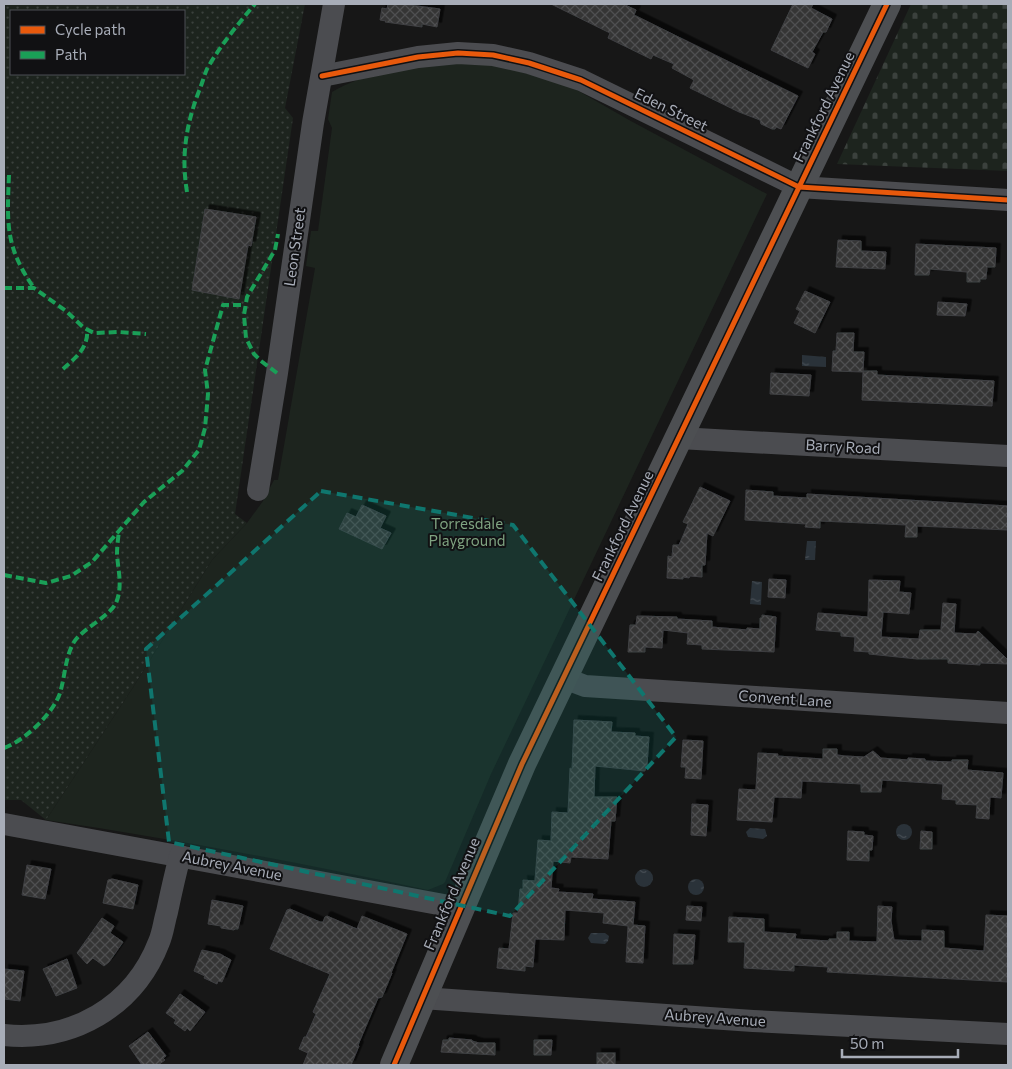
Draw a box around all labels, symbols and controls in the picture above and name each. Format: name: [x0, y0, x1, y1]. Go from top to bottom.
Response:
legend: [10, 10, 185, 75]
text: Cycle path: [55, 20, 126, 38]
text: Path: [55, 45, 87, 63]
street label: Frankford Avenue: [789, 48, 858, 165]
street label: Eden Street: [632, 84, 711, 135]
street label: Leon Street: [280, 206, 308, 287]
street label: Barry Road: [805, 435, 881, 457]
street label: Frankford Avenue: [588, 467, 657, 584]
park label: Torresdale Playground: [429, 514, 505, 549]
street label: Convent Lane: [738, 686, 832, 710]
street label: Frankford Avenue: [419, 835, 483, 953]
street label: Aubrey Avenue: [181, 846, 284, 884]
street label: Aubrey Avenue: [664, 1004, 766, 1030]
scale bar: [842, 1026, 958, 1058]
text: 50 m: [850, 1034, 884, 1052]

